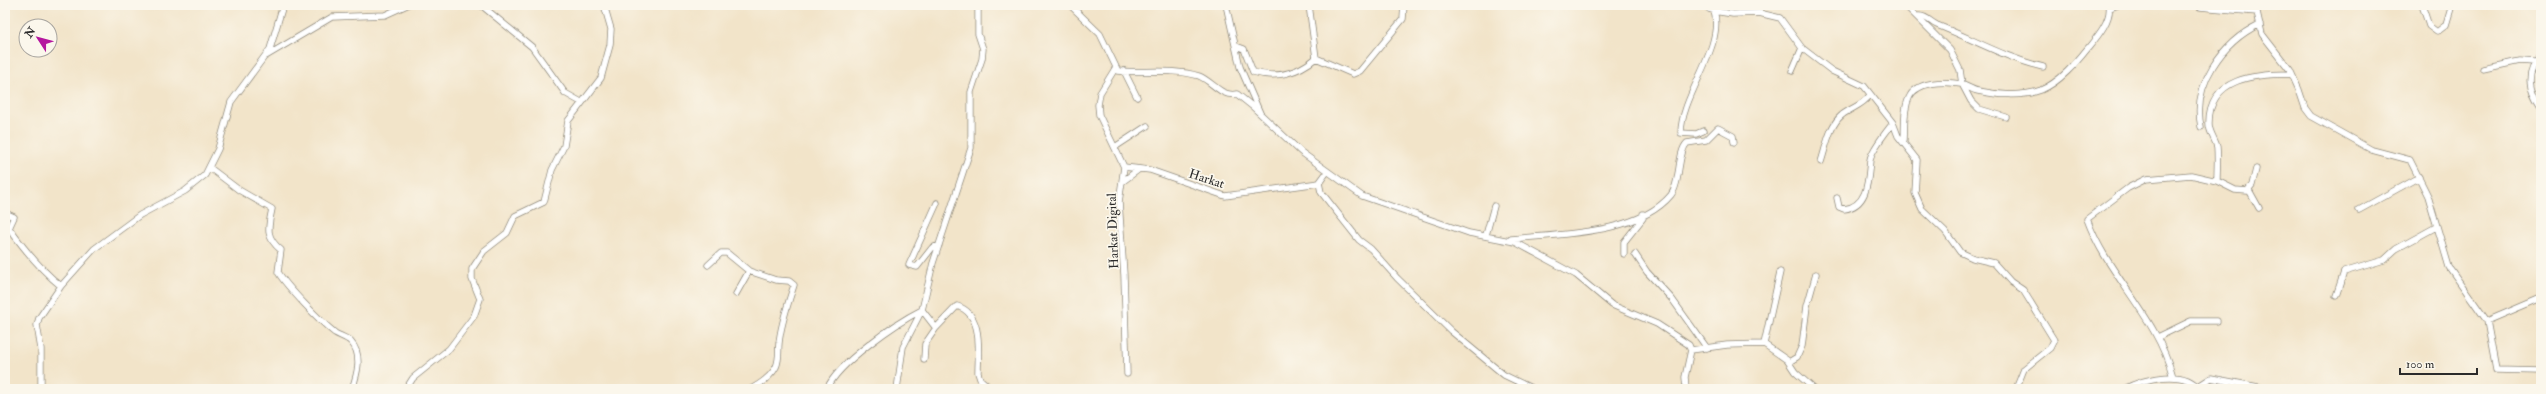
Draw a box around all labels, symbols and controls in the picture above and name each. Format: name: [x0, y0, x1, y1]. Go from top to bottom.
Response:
north arrow: [18, 18, 58, 58]
text: N: [22, 24, 39, 41]
street label: Harkat: [1187, 166, 1227, 192]
street label: Harkat Digital: [1104, 192, 1122, 269]
scale bar: [2400, 350, 2477, 376]
text: 100 m: [2406, 357, 2435, 372]

